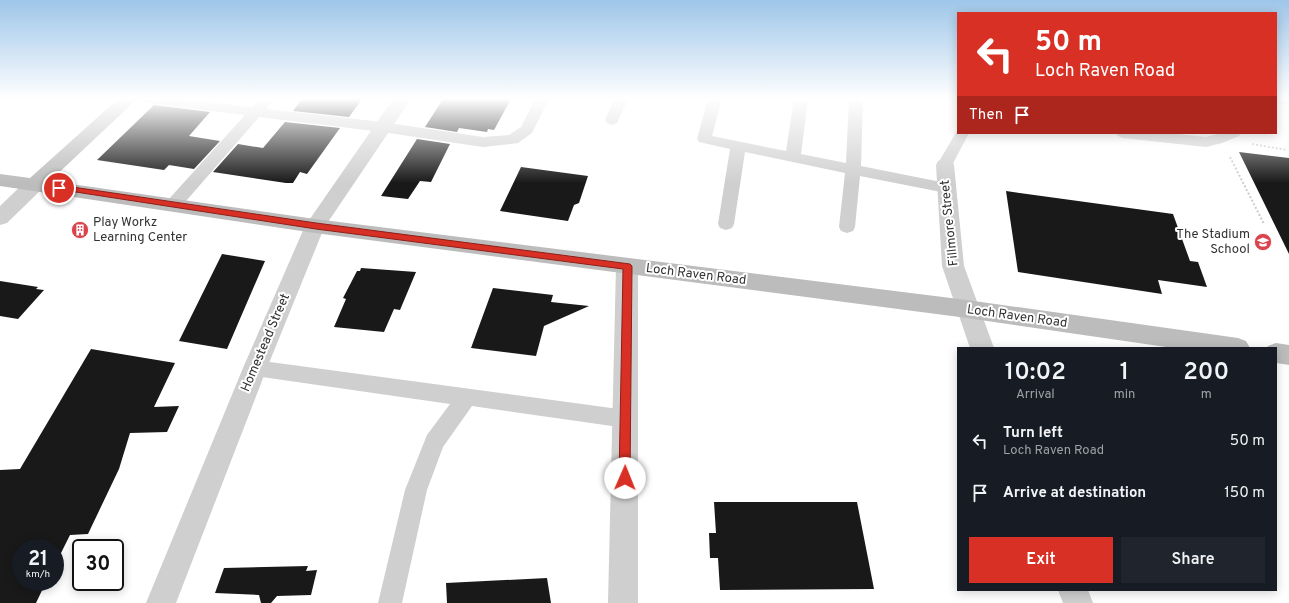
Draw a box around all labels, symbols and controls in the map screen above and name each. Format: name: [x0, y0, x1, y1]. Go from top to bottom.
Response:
text: 50 m: [1035, 25, 1102, 61]
icon: left: [969, 28, 1021, 80]
text: Loch Raven Road: [1035, 60, 1175, 83]
icon: arrive: [1011, 104, 1033, 126]
text: Then: [969, 106, 1003, 125]
pin: [42, 171, 76, 205]
icon: arrive: [48, 177, 70, 199]
street label: Fillmore Street: [938, 179, 962, 267]
place label: Play Workz Learning Center: [93, 215, 187, 246]
building icon: Play Workz Learning Center: [70, 220, 90, 240]
place label: The Stadium School: [1176, 227, 1250, 258]
school or university icon: The Stadium School: [1253, 232, 1273, 252]
street label: Loch Raven Road: [645, 261, 747, 289]
street label: Homestead Street: [238, 291, 294, 395]
street label: Loch Raven Road: [966, 302, 1068, 332]
text: 10:02: [1005, 358, 1066, 388]
text: 1: [1120, 358, 1129, 388]
text: 200: [1183, 358, 1229, 388]
text: Arrival: [1016, 387, 1055, 403]
text: min: [1114, 387, 1135, 403]
text: m: [1201, 387, 1212, 403]
text: Turn left: [1003, 424, 1063, 443]
icon: left: [969, 430, 991, 452]
text: 50 m: [1230, 432, 1265, 451]
text: Loch Raven Road: [1003, 443, 1104, 459]
position arrow: [604, 457, 646, 499]
icon: arrive: [969, 482, 991, 504]
text: Arrive at destination: [1003, 484, 1146, 503]
text: 150 m: [1224, 484, 1265, 503]
button: Exit: [969, 537, 1113, 583]
button: Share: [1121, 537, 1265, 583]
speed limit sign: 30: [72, 539, 124, 591]
text: 21: [28, 547, 48, 573]
text: km/h: [26, 568, 50, 581]

